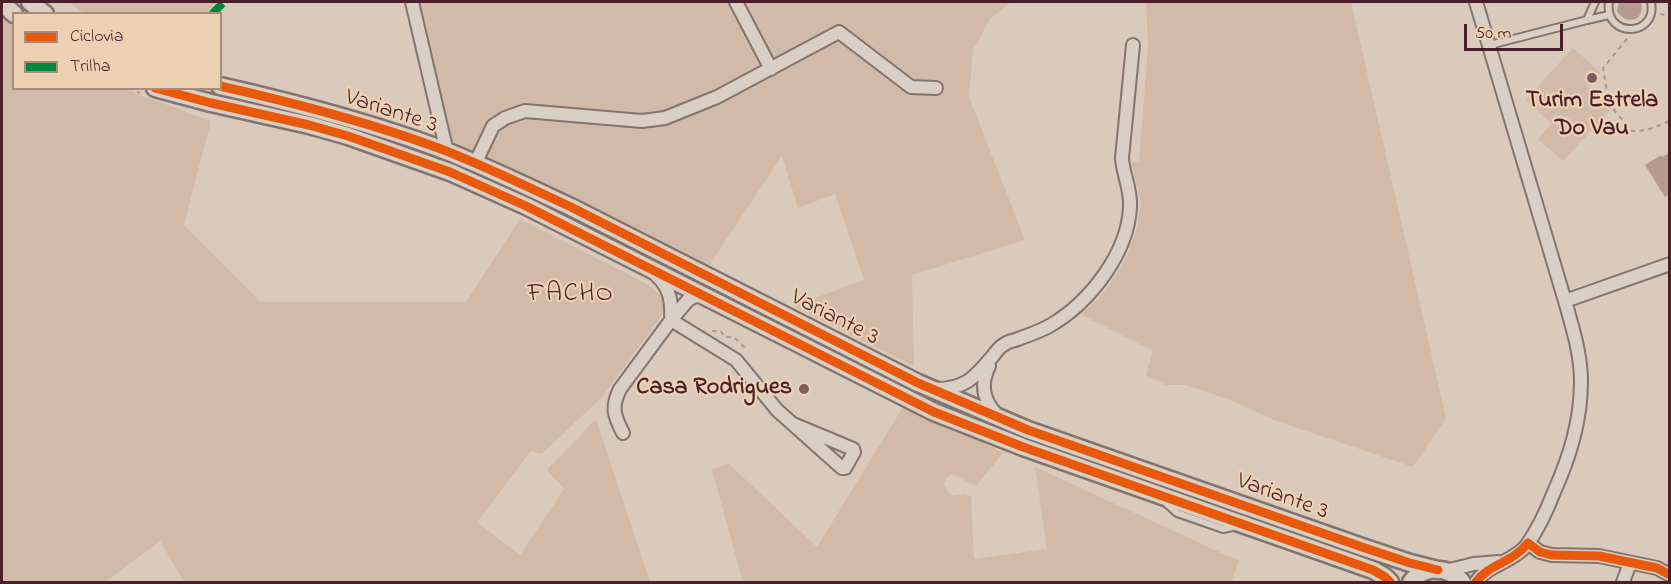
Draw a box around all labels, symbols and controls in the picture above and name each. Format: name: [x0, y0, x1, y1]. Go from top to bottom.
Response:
legend: [12, 12, 222, 90]
scale bar: [1467, 12, 1566, 50]
text: 50 m: [1475, 21, 1512, 47]
text: Ciclovia: [70, 24, 123, 50]
text: Trilha: [70, 54, 110, 80]
marker: Turim Estrela Do Vau: [1585, 71, 1599, 85]
street label: Variante 3: [341, 85, 441, 141]
place label: Turim Estrela Do Vau: [1526, 88, 1658, 144]
district label: FACHO: [528, 280, 614, 312]
street label: Variante 3: [785, 284, 883, 354]
place label: Casa Rodrigues: [636, 375, 792, 403]
marker: Casa Rodrigues: [797, 382, 811, 396]
street label: Variante 3: [1232, 468, 1332, 528]

